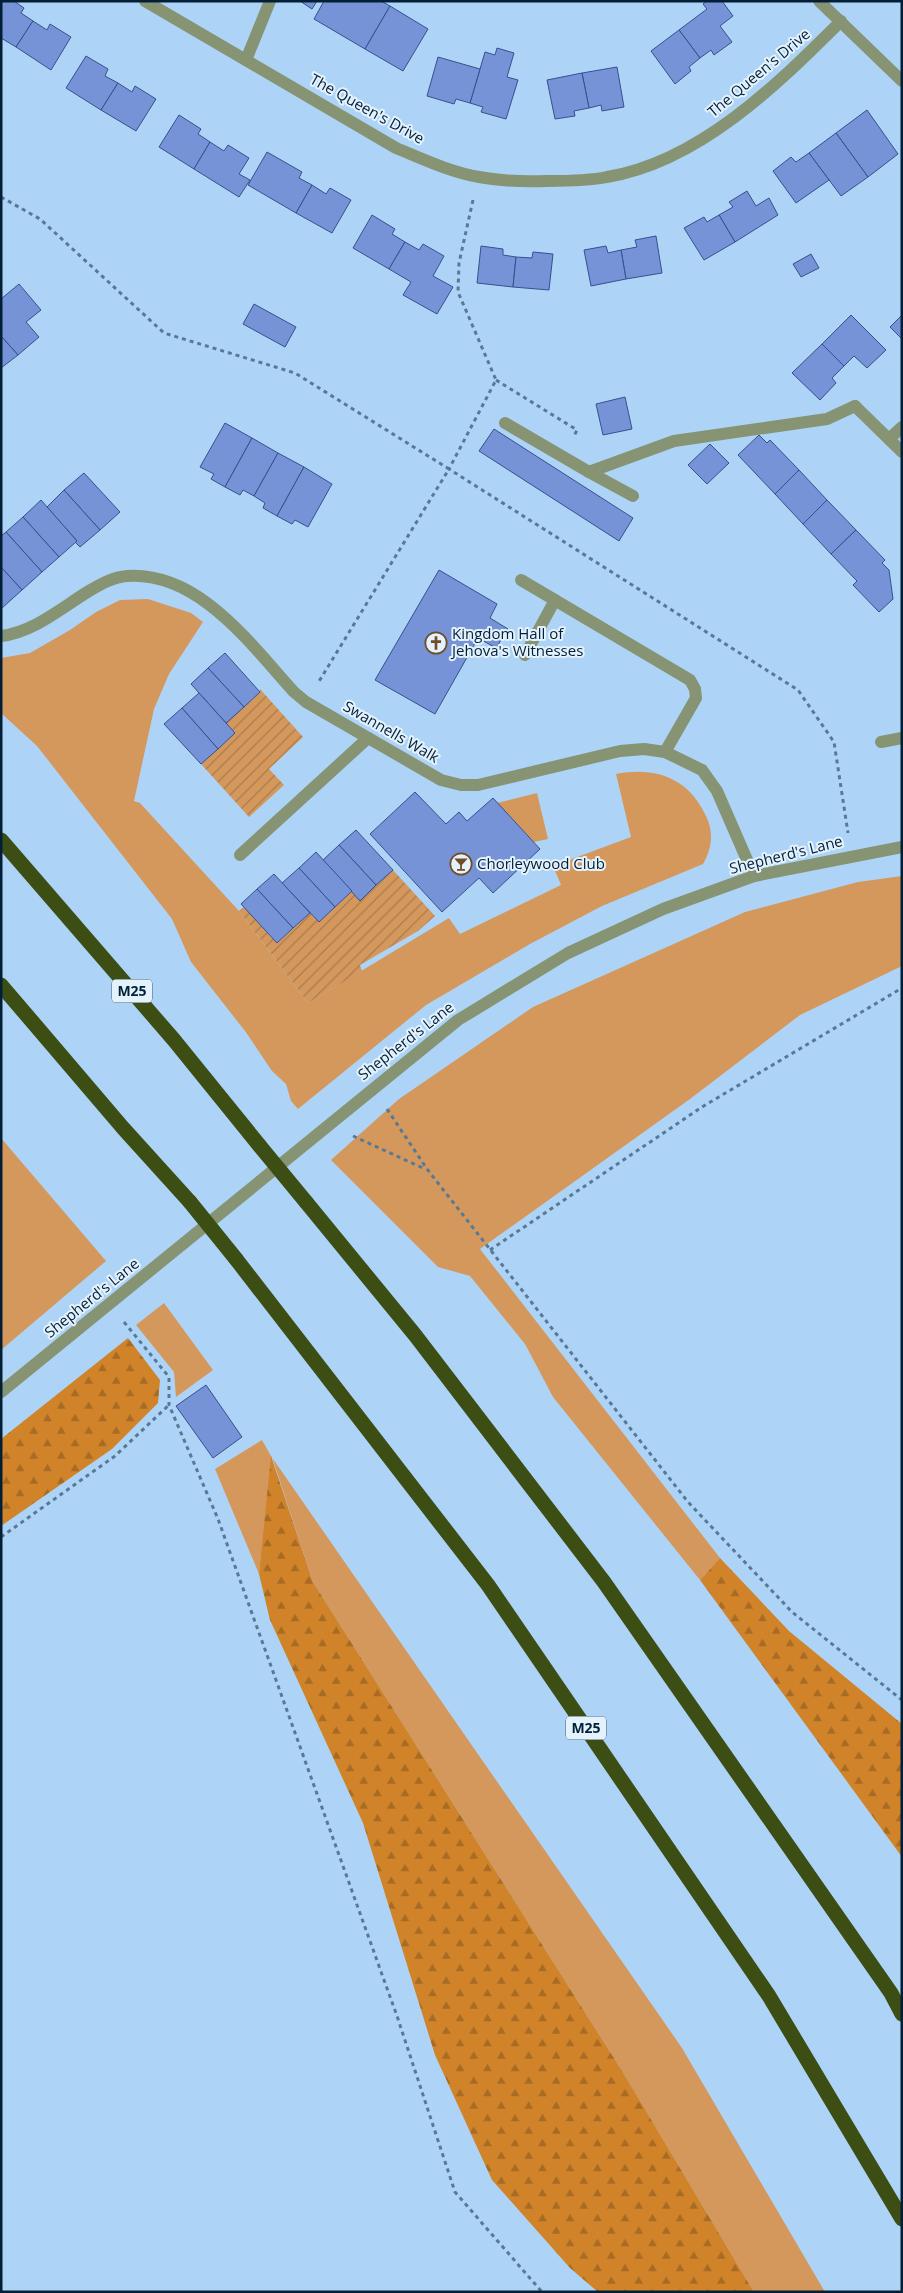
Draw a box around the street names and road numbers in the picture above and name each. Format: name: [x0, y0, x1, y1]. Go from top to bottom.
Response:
street label: The Queen's Drive: [703, 24, 814, 121]
street label: The Queen's Drive: [307, 68, 428, 148]
street label: Swannells Walk: [340, 696, 443, 767]
street label: Shepherd's Lane: [727, 830, 844, 878]
road number: M25: [112, 979, 152, 1002]
street label: Shepherd's Lane: [353, 997, 457, 1084]
street label: Shepherd's Lane: [40, 1253, 143, 1342]
road number: M25: [566, 1716, 606, 1740]

